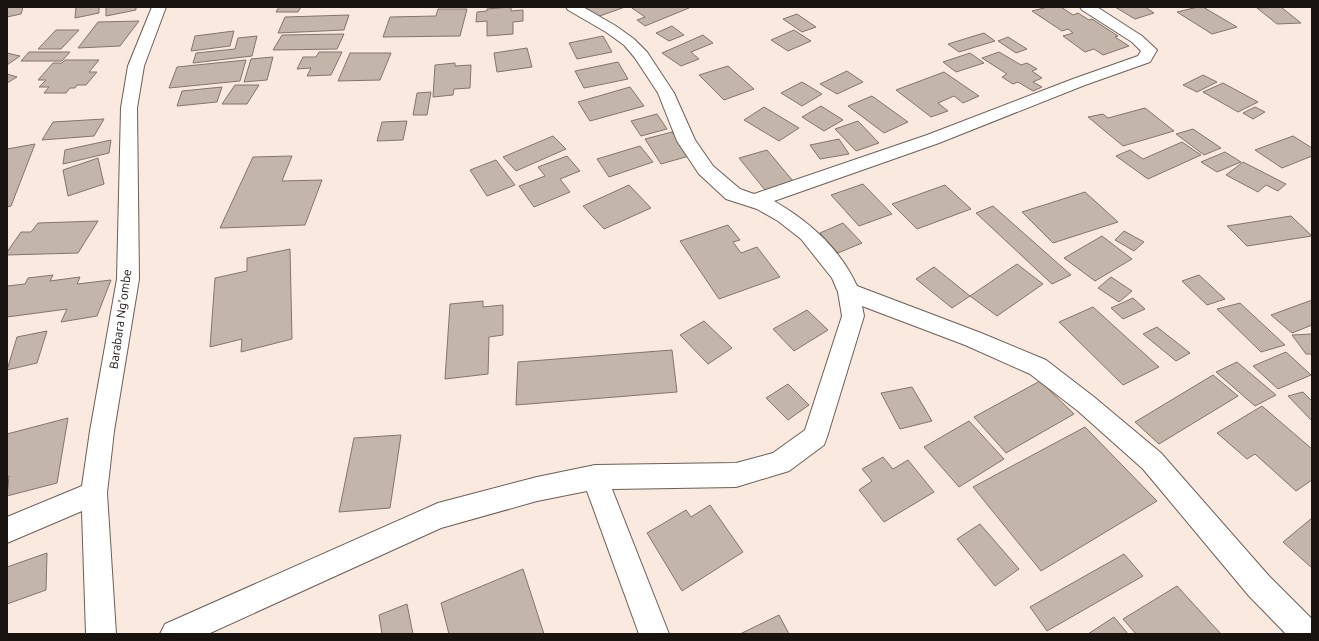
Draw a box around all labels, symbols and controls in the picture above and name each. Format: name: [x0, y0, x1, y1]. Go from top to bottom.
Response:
street label: Barabara Ng'ombe: [107, 268, 133, 370]

